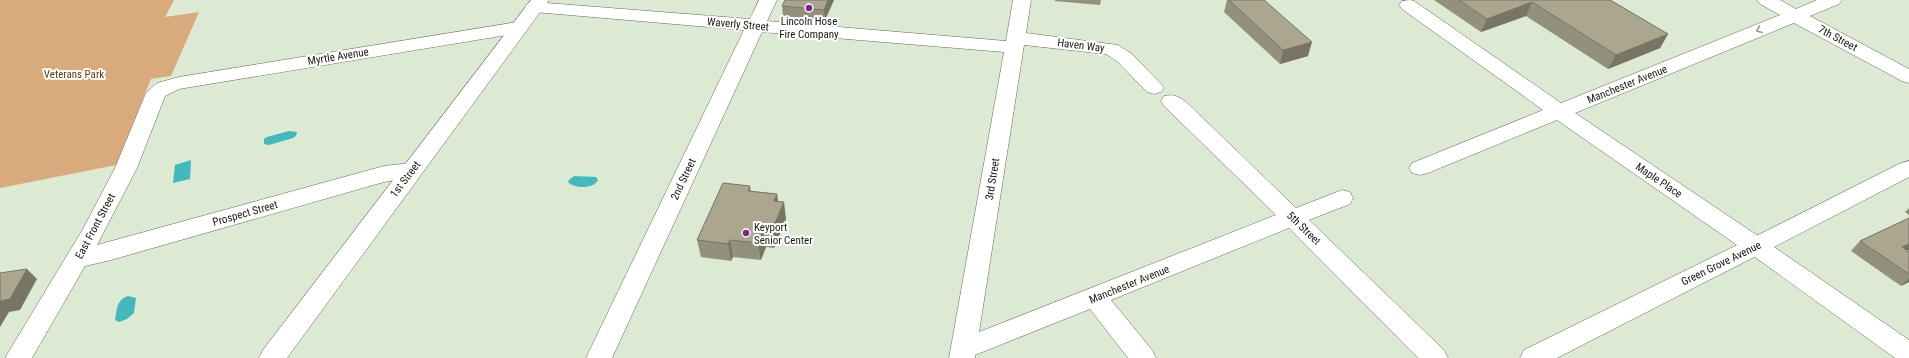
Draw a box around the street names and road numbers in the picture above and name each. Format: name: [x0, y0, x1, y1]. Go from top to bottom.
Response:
street label: Waverly Street: [707, 15, 769, 34]
street label: 7th Street: [1816, 23, 1859, 54]
street label: Haven Way: [1057, 36, 1106, 55]
street label: Myrtle Avenue: [307, 45, 370, 68]
street label: Manchester Avenue: [1585, 62, 1669, 106]
street label: 2nd Street: [668, 156, 699, 202]
street label: 3rd Street: [983, 157, 1002, 201]
street label: 1st Street: [388, 159, 423, 200]
street label: Maple Place: [1633, 160, 1684, 201]
street label: East Front Street: [73, 191, 118, 261]
street label: Prospect Street: [211, 198, 279, 229]
street label: 5th Street: [1284, 209, 1323, 248]
street label: Green Grove Avenue: [1679, 239, 1763, 288]
street label: Manchester Avenue: [1087, 262, 1171, 306]

